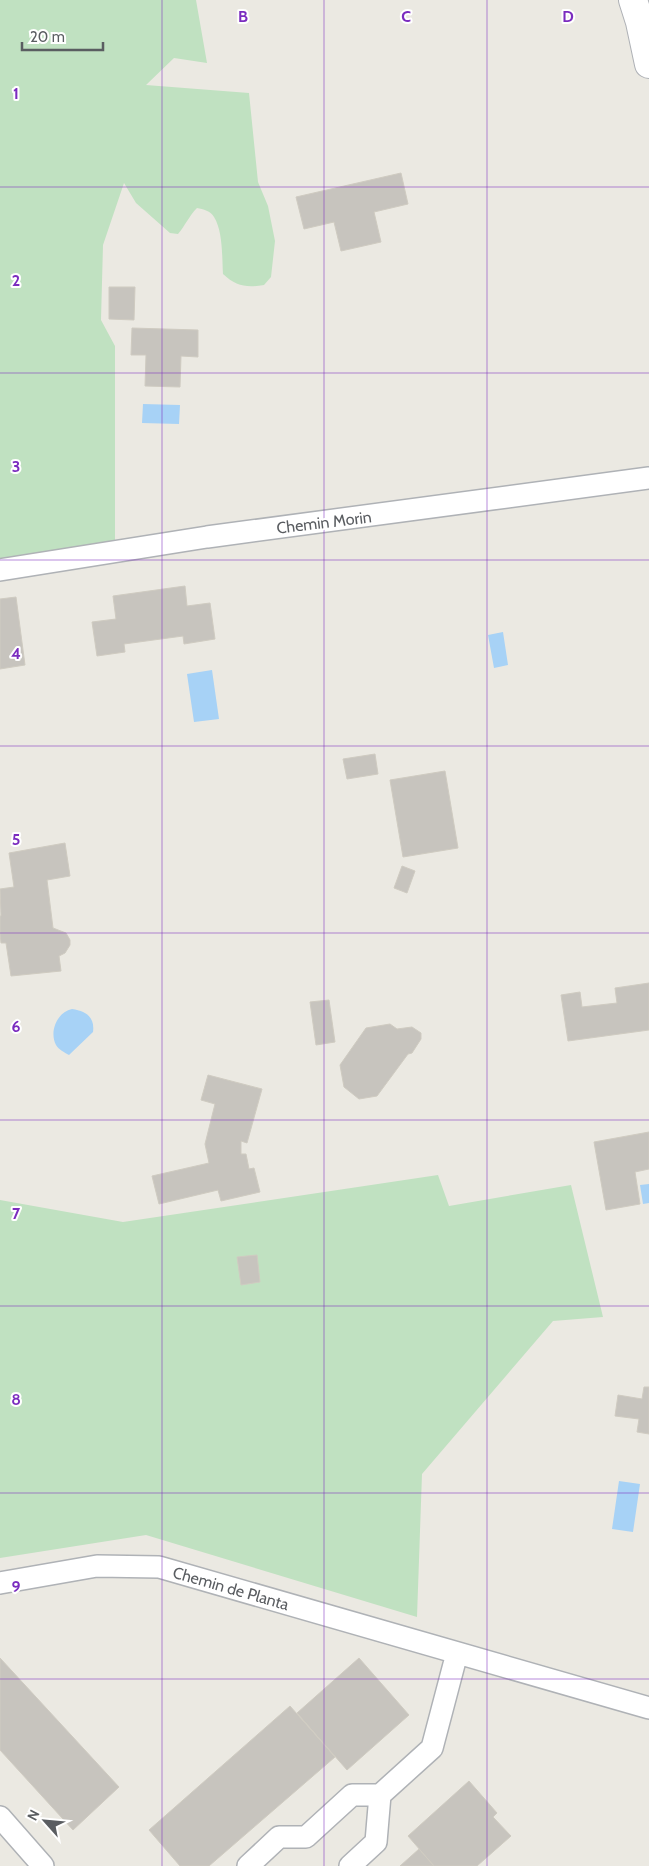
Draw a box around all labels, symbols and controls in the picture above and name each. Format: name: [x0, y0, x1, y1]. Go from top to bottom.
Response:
text: B: [238, 7, 248, 26]
text: C: [401, 7, 411, 26]
text: D: [562, 7, 574, 26]
scale bar: [22, 20, 104, 52]
text: 20 m: [30, 28, 65, 46]
text: 1: [13, 84, 19, 103]
text: 2: [12, 271, 20, 290]
text: 3: [12, 457, 20, 476]
street label: Chemin Morin: [275, 507, 373, 538]
text: 4: [11, 644, 21, 663]
text: 5: [12, 830, 20, 849]
text: 6: [12, 1017, 21, 1036]
text: 7: [12, 1204, 21, 1223]
text: 8: [11, 1390, 21, 1409]
street label: Chemin de Planta: [171, 1563, 291, 1614]
text: 9: [12, 1577, 21, 1596]
north arrow: [20, 1796, 70, 1846]
text: N: [23, 1807, 44, 1824]

